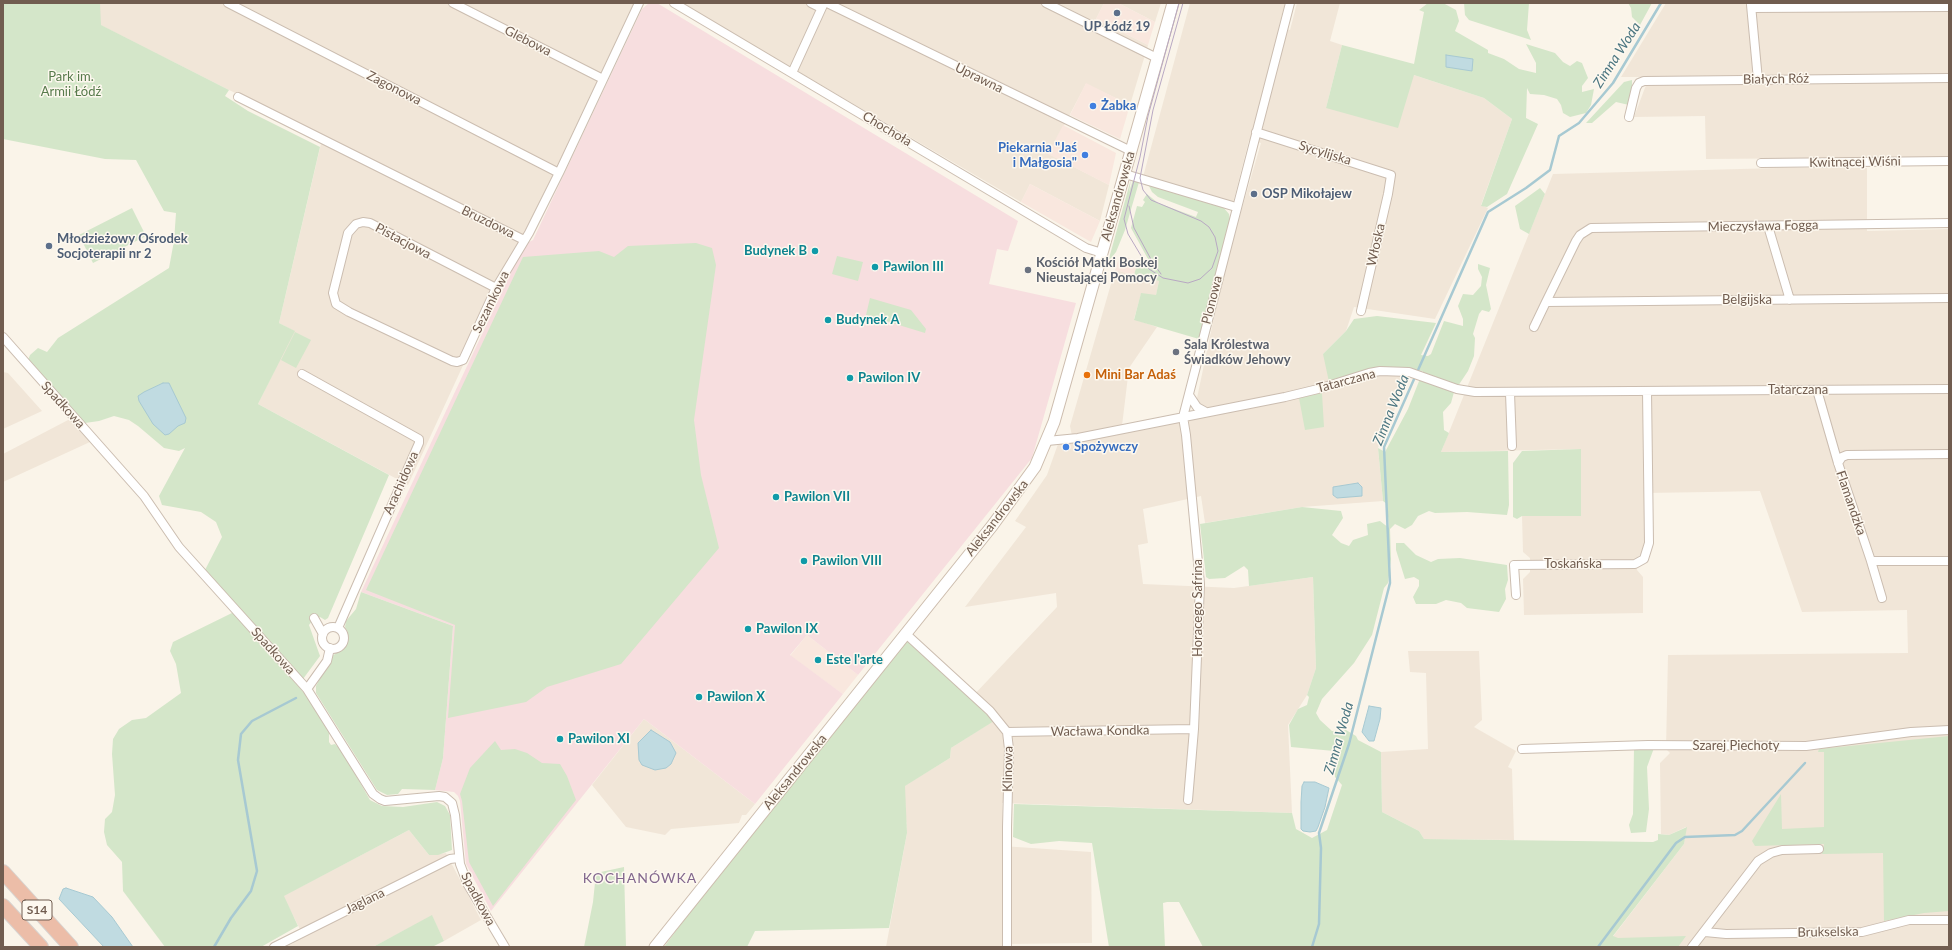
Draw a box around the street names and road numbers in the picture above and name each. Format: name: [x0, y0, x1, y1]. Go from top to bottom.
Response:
street label: Glebowa: [502, 23, 554, 59]
street label: Uprawna: [952, 60, 1006, 96]
street label: Zagonowa: [364, 68, 424, 108]
street label: Białych Róż: [1743, 71, 1809, 87]
street label: Chochoła: [860, 108, 914, 150]
street label: Sycylijska: [1297, 138, 1353, 168]
street label: Aleksandrowska: [1098, 149, 1138, 243]
street label: Kwitnącej Wiśni: [1809, 153, 1901, 171]
street label: Bruzdowa: [459, 202, 517, 242]
street label: Mieczysława Fogga: [1708, 217, 1818, 235]
street label: Pistacjowa: [372, 220, 434, 262]
street label: Włoska: [1364, 222, 1388, 268]
street label: Sezamkowa: [469, 268, 513, 336]
street label: Plonowa: [1198, 274, 1226, 326]
street label: Belgijska: [1722, 292, 1772, 308]
street label: Tatarczana: [1315, 366, 1377, 396]
street label: Spadkowa: [38, 378, 88, 432]
street label: Tatarczana: [1768, 382, 1828, 398]
street label: Arachidowa: [380, 449, 422, 517]
street label: Flamandzka: [1833, 469, 1869, 537]
street label: Aleksandrowska: [962, 477, 1032, 559]
street label: Toskańska: [1544, 556, 1602, 572]
street label: Horacego Safrina: [1190, 559, 1206, 657]
street label: Spadkowa: [248, 624, 298, 678]
street label: Wacława Kondka: [1050, 722, 1150, 740]
street label: Aleksandrowska: [760, 731, 830, 813]
street label: Szarej Piechoty: [1693, 738, 1779, 754]
street label: Klinowa: [1000, 746, 1016, 792]
street label: Spadkowa: [457, 870, 499, 928]
street label: Jaglana: [343, 885, 387, 917]
road number: S14: [22, 900, 52, 920]
street label: Brukselska: [1797, 924, 1859, 940]

